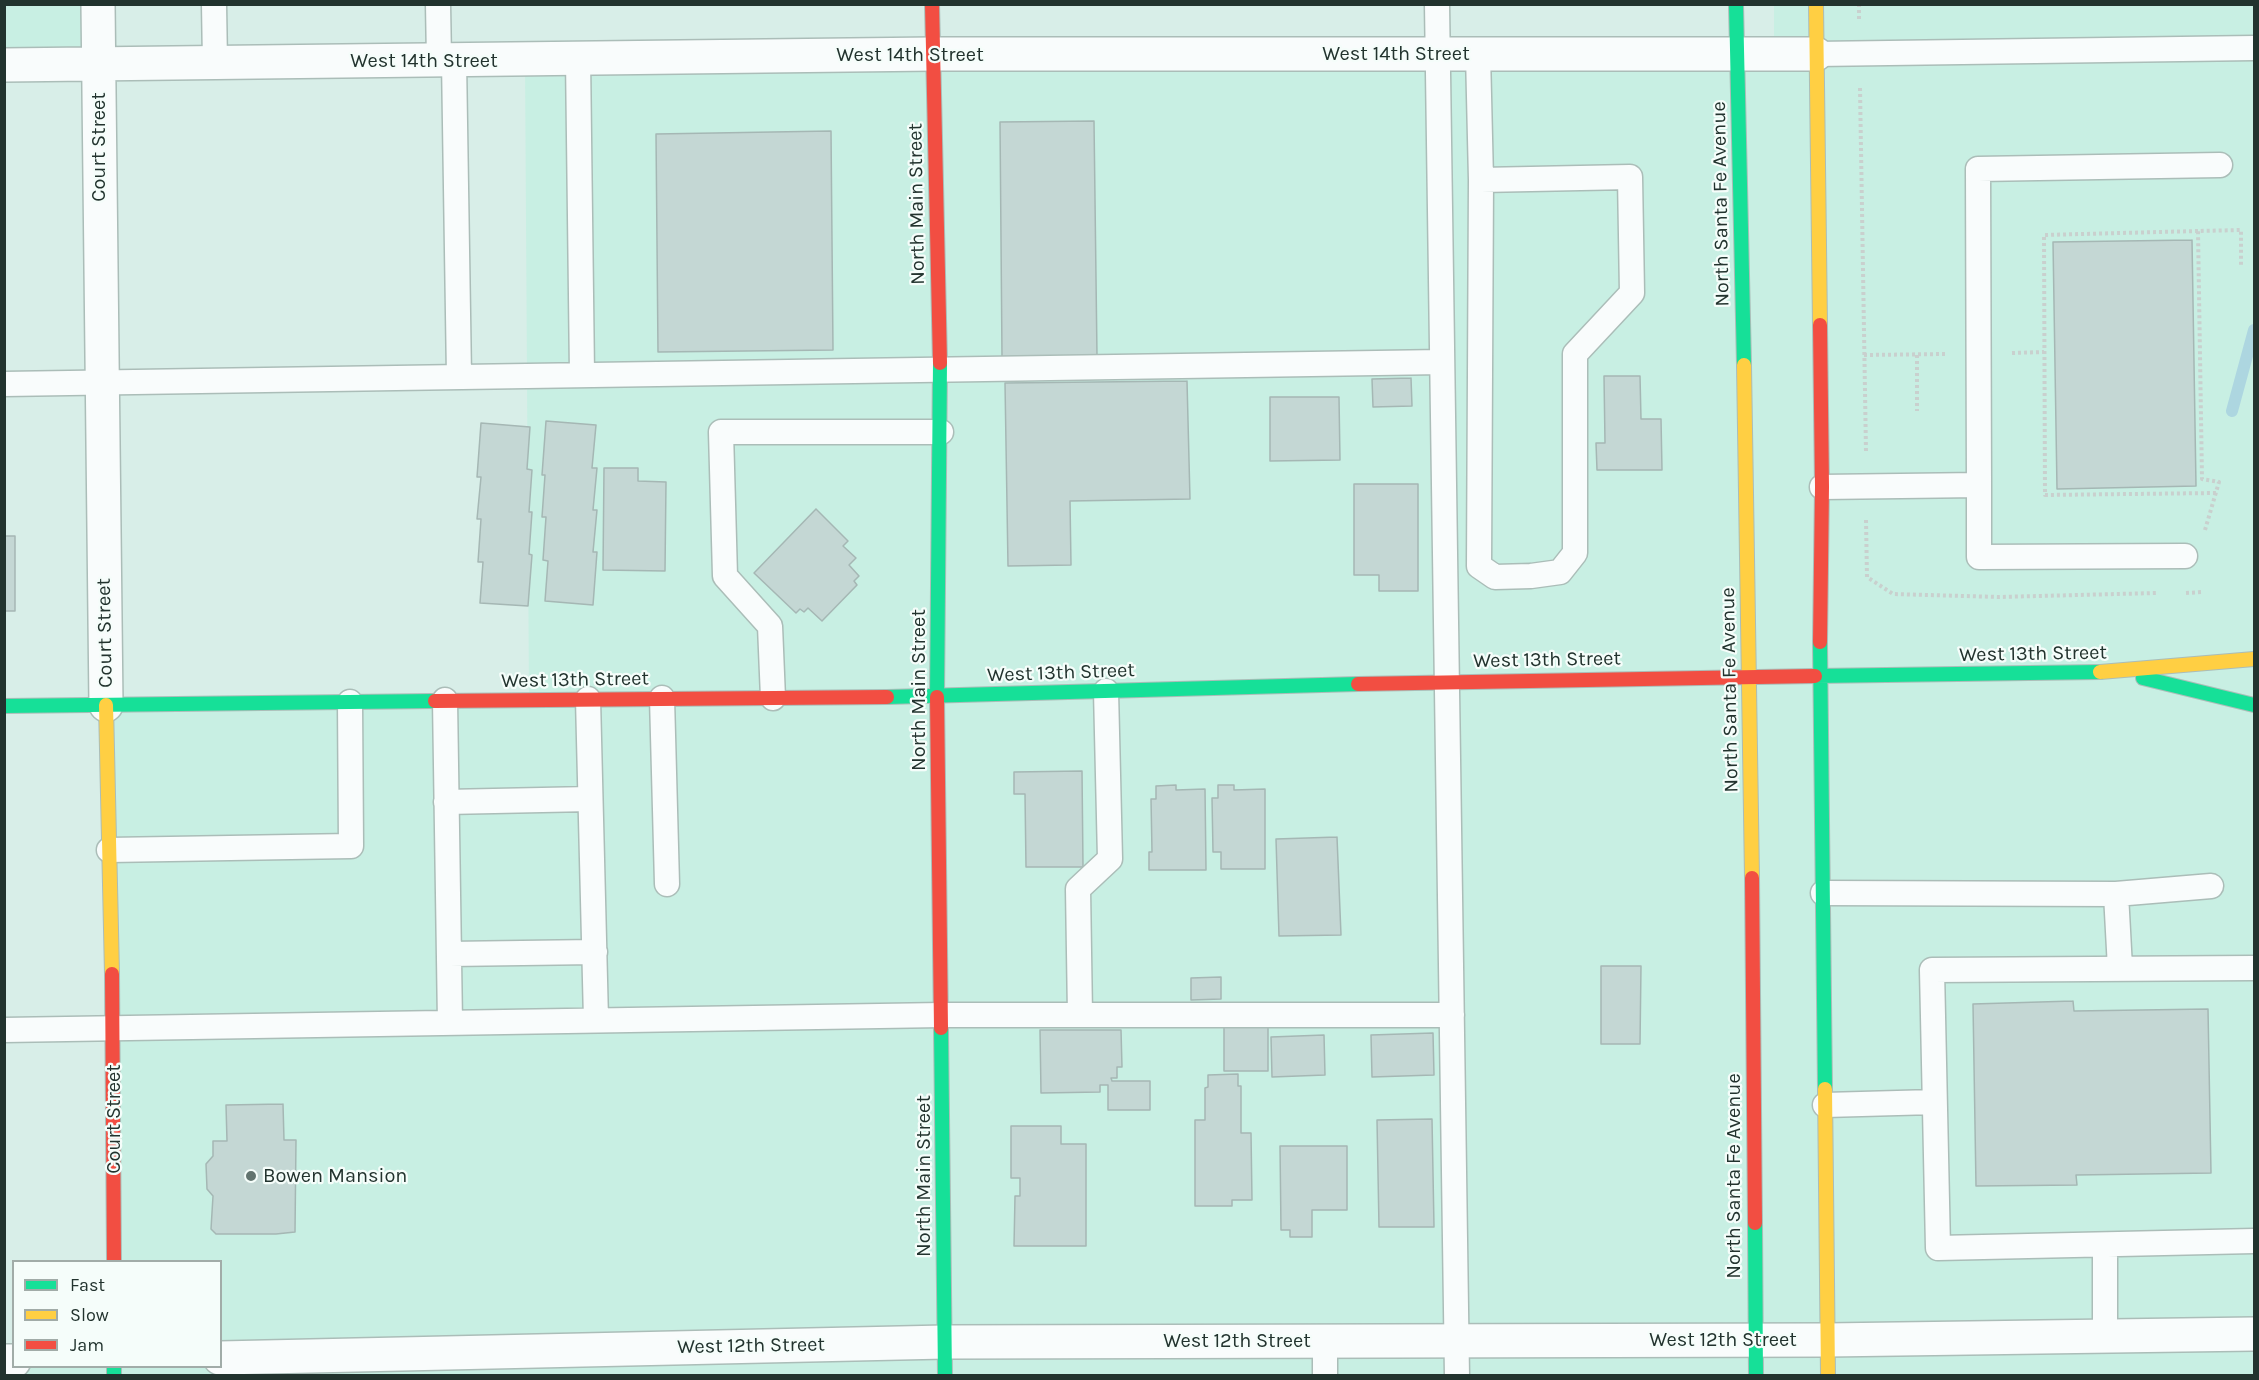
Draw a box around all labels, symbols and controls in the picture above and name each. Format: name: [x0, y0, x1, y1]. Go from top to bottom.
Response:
street label: West 14th Street: [1322, 42, 1470, 66]
street label: West 14th Street: [836, 43, 984, 67]
street label: West 14th Street: [350, 49, 498, 73]
street label: Court Street: [87, 92, 111, 202]
street label: North Santa Fe Avenue: [1707, 101, 1735, 307]
street label: North Main Street: [904, 123, 930, 285]
street label: Court Street: [92, 578, 118, 688]
street label: North Santa Fe Avenue: [1716, 587, 1744, 793]
street label: North Main Street: [907, 609, 931, 771]
street label: West 13th Street: [1959, 641, 2107, 667]
street label: West 13th Street: [1473, 647, 1621, 673]
street label: West 13th Street: [987, 658, 1135, 688]
street label: West 13th Street: [501, 667, 649, 693]
street label: Court Street: [102, 1064, 126, 1174]
street label: North Santa Fe Avenue: [1722, 1073, 1746, 1279]
street label: North Main Street: [912, 1095, 936, 1257]
place label: Bowen Mansion: [263, 1164, 407, 1188]
marker: Bowen Mansion: [244, 1169, 258, 1183]
legend: [12, 1260, 222, 1368]
text: Fast: [70, 1274, 105, 1296]
text: Slow: [70, 1304, 109, 1326]
street label: West 12th Street: [1649, 1328, 1797, 1352]
street label: West 12th Street: [1163, 1329, 1311, 1353]
street label: West 12th Street: [677, 1333, 825, 1359]
text: Jam: [70, 1334, 104, 1356]

